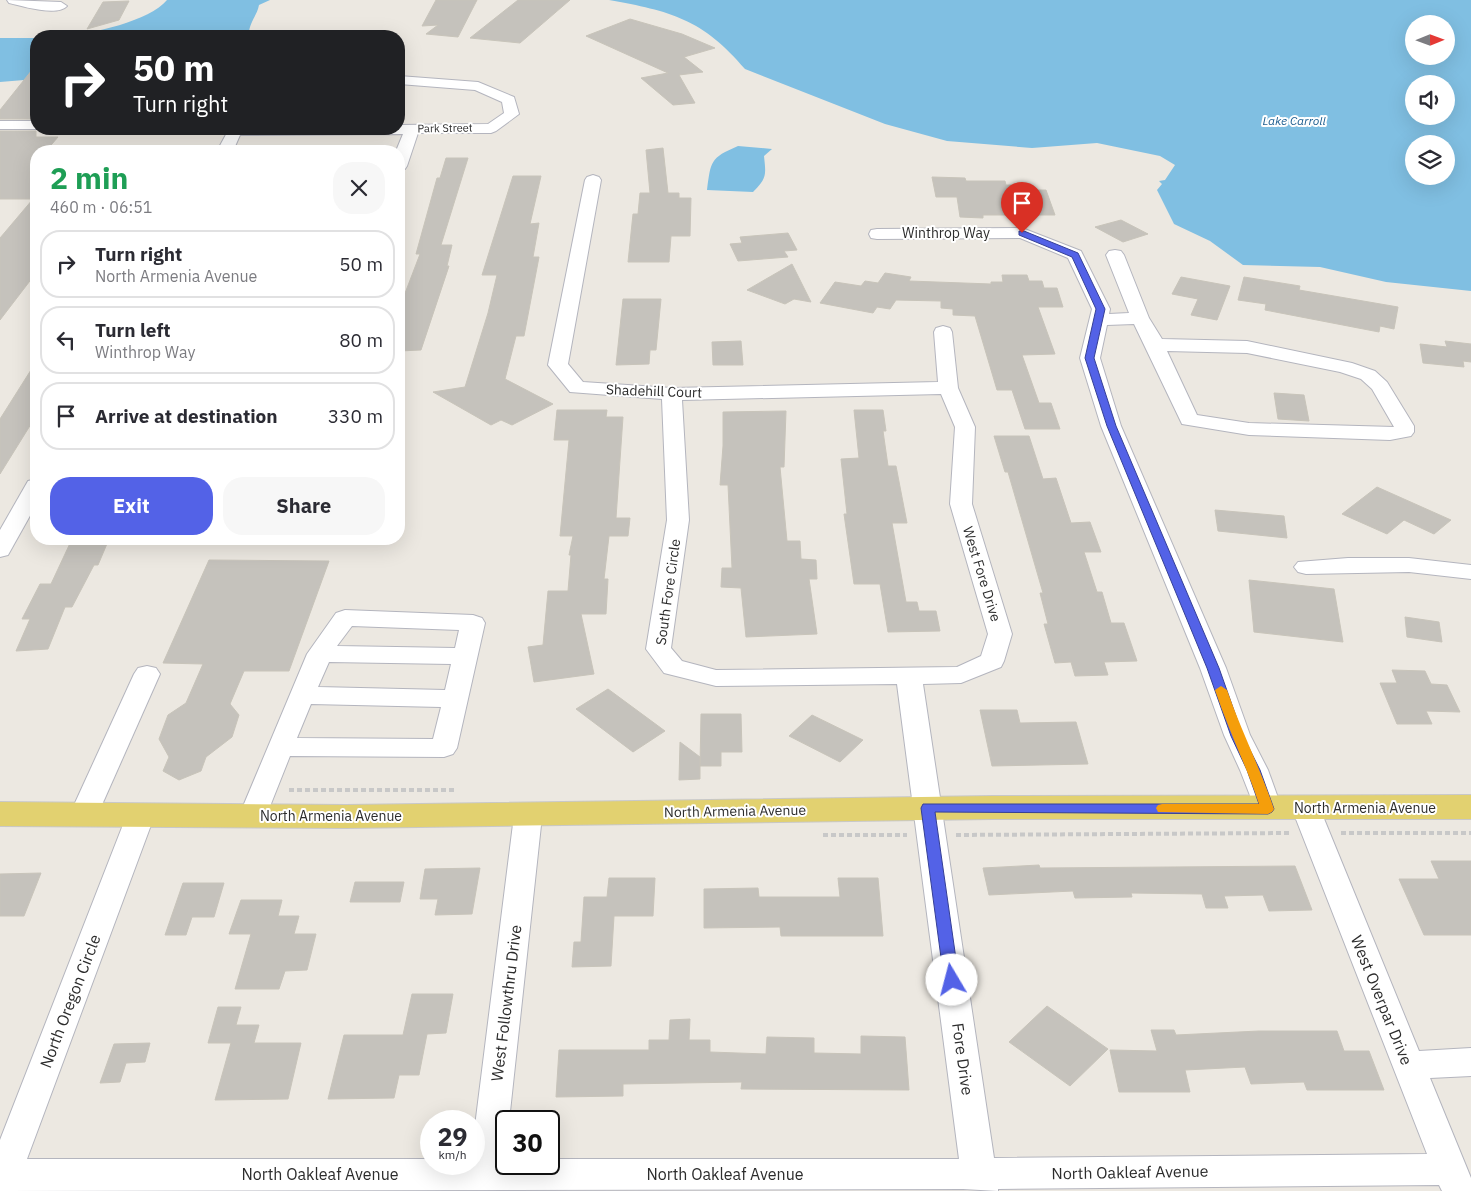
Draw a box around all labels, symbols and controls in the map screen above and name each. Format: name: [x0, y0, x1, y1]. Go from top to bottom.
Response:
north arrow: [1405, 15, 1455, 65]
map controls: [1405, 15, 1455, 185]
text: 50 m: [133, 45, 215, 91]
icon: right: [50, 50, 115, 115]
button: sound: [1405, 75, 1455, 125]
text: Turn right: [133, 89, 228, 118]
water label: Lake Carroll: [1262, 113, 1326, 128]
street label: Park Street: [417, 121, 473, 135]
button: layers: [1405, 135, 1455, 185]
text: 2 min: [50, 158, 128, 197]
button: close: [333, 162, 385, 214]
pin: [1001, 182, 1043, 233]
icon: arrive: [1008, 189, 1036, 217]
text: 460 m · 06:51: [50, 197, 152, 217]
street label: Winthrop Way: [902, 224, 990, 242]
text: Turn right: [95, 242, 182, 266]
icon: right: [52, 250, 80, 278]
text: 50 m: [339, 252, 383, 276]
text: North Armenia Avenue: [95, 266, 257, 286]
text: Turn left: [95, 318, 171, 342]
icon: left: [52, 326, 80, 354]
text: 80 m: [339, 328, 383, 352]
text: Winthrop Way: [95, 342, 195, 362]
street label: Shadehill Court: [606, 380, 703, 402]
icon: arrive: [52, 402, 80, 430]
text: Arrive at destination: [95, 404, 278, 428]
text: 330 m: [328, 404, 383, 428]
button: Exit: [50, 477, 213, 535]
button: Share: [223, 477, 385, 535]
street label: West Fore Drive: [959, 524, 1005, 624]
street label: South Fore Circle: [652, 537, 684, 646]
street label: North Armenia Avenue: [1294, 799, 1436, 817]
street label: North Armenia Avenue: [664, 801, 807, 821]
street label: North Armenia Avenue: [260, 807, 402, 825]
street label: West Followthru Drive: [486, 923, 526, 1083]
street label: North Oregon Circle: [35, 931, 105, 1071]
street label: West Overpar Drive: [1347, 932, 1417, 1068]
position arrow: [925, 953, 977, 1005]
street label: Fore Drive: [948, 1021, 978, 1097]
speed limit sign: 30: [495, 1110, 560, 1175]
text: 29: [437, 1120, 468, 1153]
text: km/h: [438, 1147, 467, 1162]
street label: North Oakleaf Avenue: [1051, 1161, 1209, 1183]
street label: North Oakleaf Avenue: [241, 1164, 399, 1184]
street label: North Oakleaf Avenue: [646, 1164, 804, 1184]

